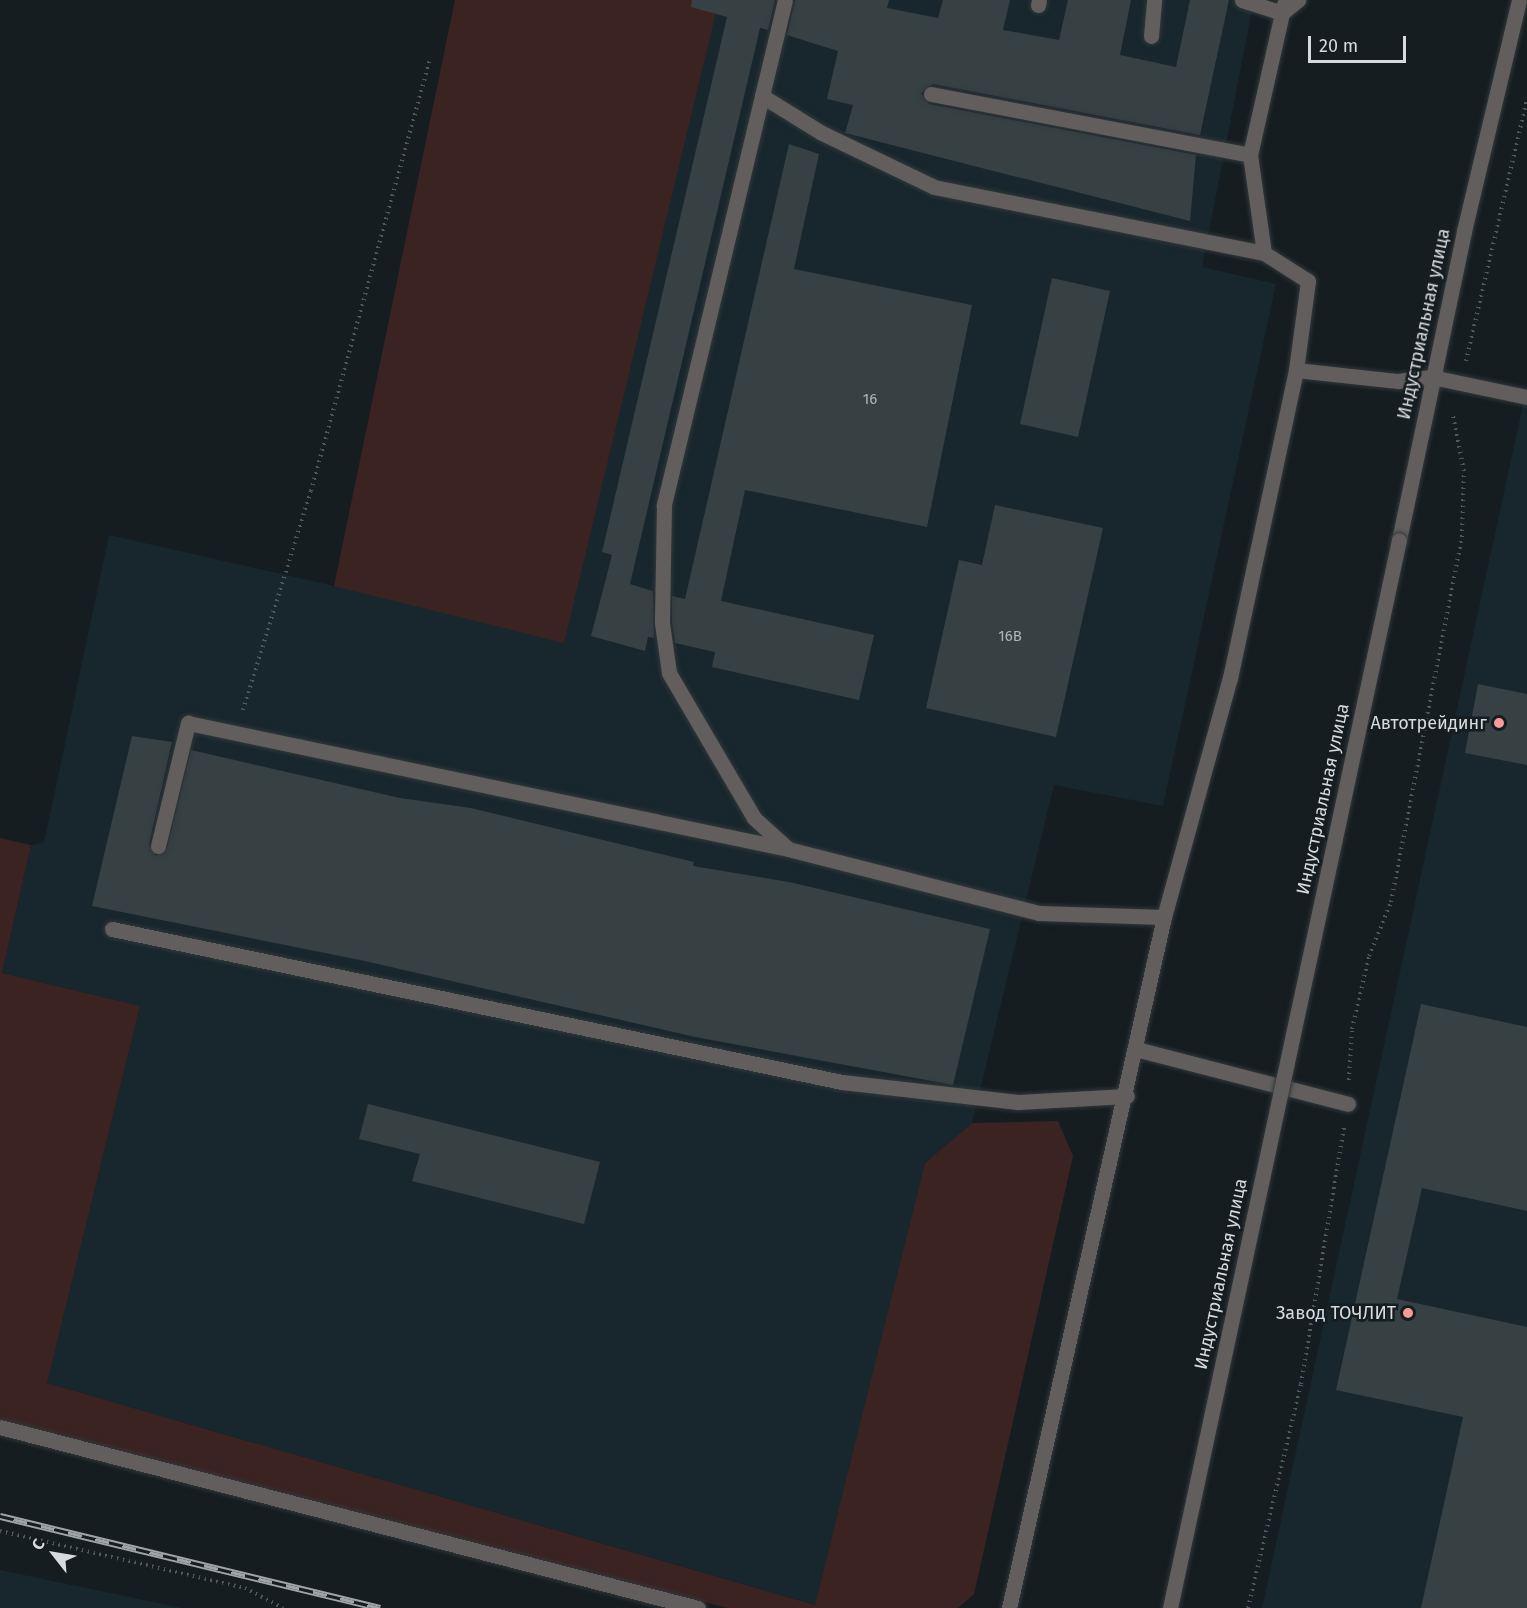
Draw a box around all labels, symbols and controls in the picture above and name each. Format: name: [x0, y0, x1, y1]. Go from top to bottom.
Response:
scale bar: [1311, 24, 1408, 62]
text: 20 m: [1319, 35, 1358, 57]
street label: Индустриальная улица: [1393, 227, 1455, 421]
house number: 16: [863, 391, 877, 409]
house number: 16В: [998, 628, 1022, 646]
street label: Индустриальная улица: [1292, 702, 1354, 896]
place label: Автотрейдинг: [1371, 712, 1487, 734]
marker: Автотрейдинг: [1492, 716, 1506, 730]
street label: Индустриальная улица: [1190, 1177, 1252, 1371]
place label: Завод ТОЧЛИТ: [1276, 1302, 1396, 1324]
marker: Завод ТОЧЛИТ: [1401, 1306, 1415, 1320]
north arrow: [24, 1524, 84, 1584]
text: С: [28, 1536, 49, 1553]

